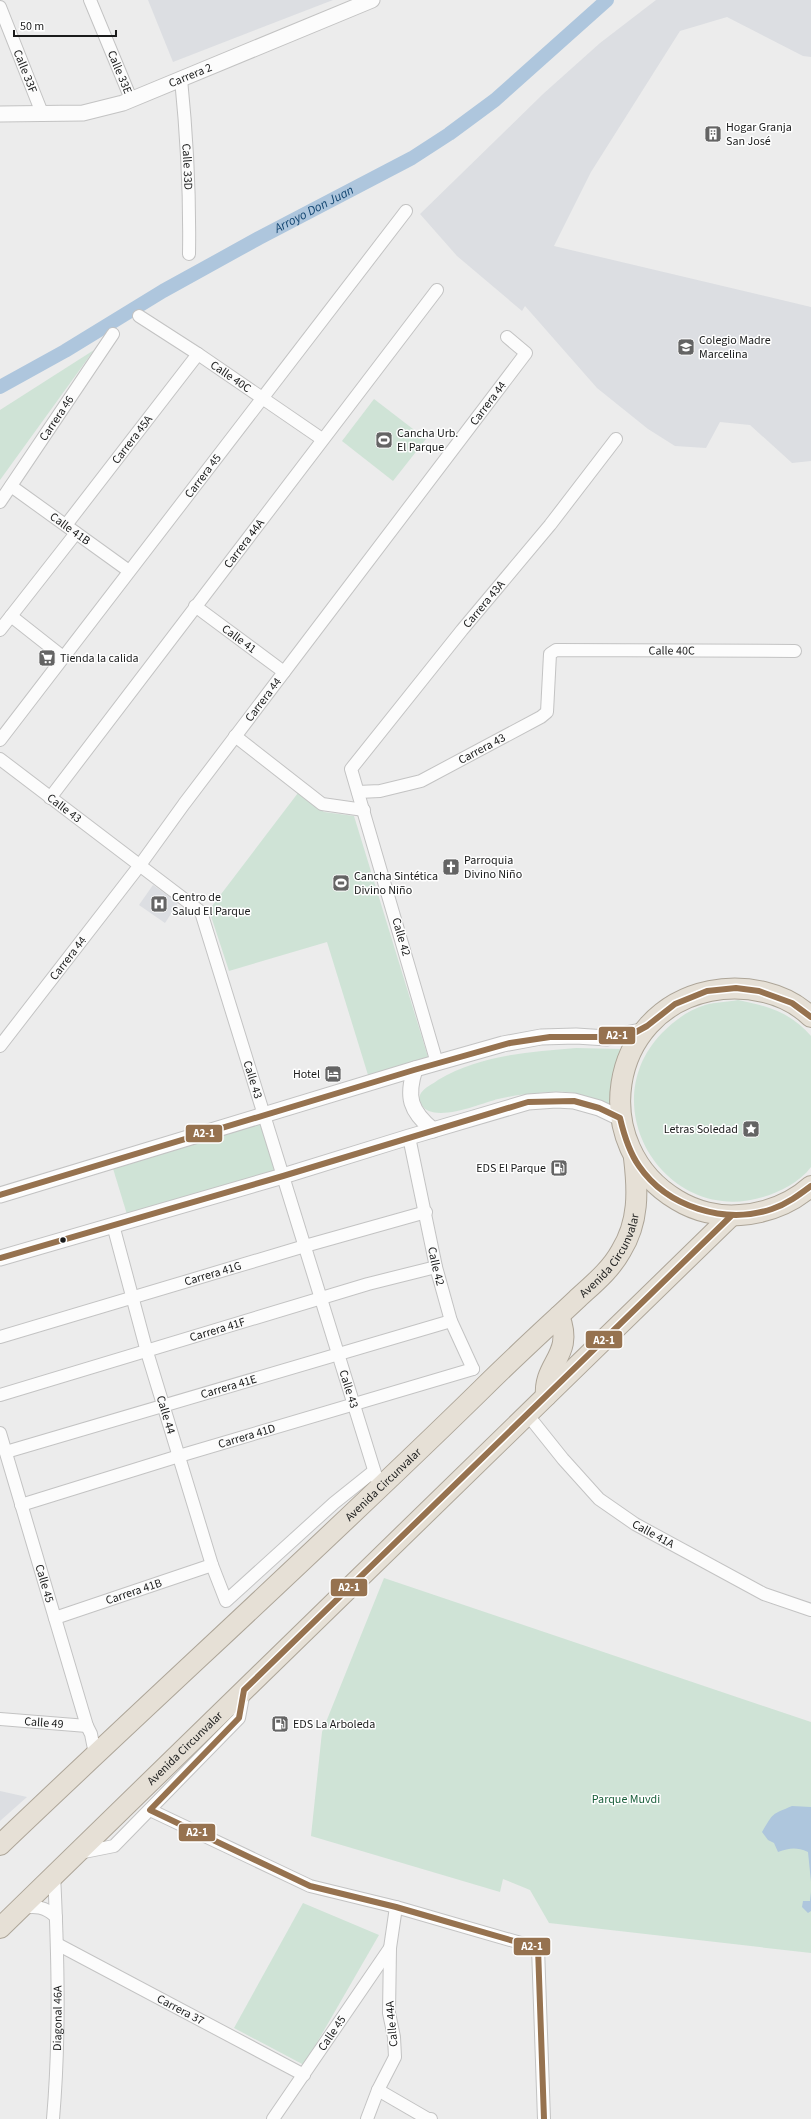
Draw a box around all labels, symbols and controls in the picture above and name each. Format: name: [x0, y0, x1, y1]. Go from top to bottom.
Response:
scale bar: [14, 12, 116, 38]
text: 50 m: [20, 18, 44, 35]
street label: Calle 33F: [9, 47, 42, 95]
street label: Calle 33E: [103, 48, 136, 96]
street label: Carrera 2: [166, 59, 215, 92]
place label: Hogar Granja San José: [726, 119, 792, 150]
building icon: Hogar Granja San José: [703, 124, 723, 144]
street label: Calle 33D: [178, 143, 197, 190]
water label: Arroyo Don Juan: [270, 181, 357, 238]
place label: Colegio Madre Marcelina: [699, 332, 771, 363]
school or university icon: Colegio Madre Marcelina: [676, 337, 696, 357]
street label: Calle 40C: [207, 356, 255, 397]
street label: Carrera 44: [466, 378, 510, 429]
street label: Carrera 46: [35, 392, 78, 444]
street label: Carrera 45A: [108, 411, 157, 468]
place label: Cancha Urb. El Parque: [397, 425, 458, 456]
sports icon: Cancha Urb. El Parque: [374, 430, 394, 450]
street label: Carrera 45: [180, 450, 225, 501]
street label: Calle 41B: [46, 508, 94, 549]
street label: Carrera 44A: [220, 515, 269, 572]
street label: Carrera 43A: [459, 576, 509, 632]
street label: Calle 41: [218, 620, 260, 657]
street label: Calle 40C: [649, 642, 695, 659]
supermarket icon: Tienda la calida: [37, 648, 57, 668]
place label: Tienda la calida: [60, 650, 139, 667]
street label: Carrera 44: [241, 674, 285, 725]
street label: Carrera 43: [455, 729, 508, 768]
street label: Calle 43: [44, 789, 85, 827]
place label: Parroquia Divino Niño: [464, 852, 522, 883]
church icon: Parroquia Divino Niño: [441, 857, 461, 877]
place label: Cancha Sintética Divino Niño: [354, 868, 438, 899]
sports icon: Cancha Sintética Divino Niño: [331, 873, 351, 893]
place label: Centro de Salud El Parque: [172, 889, 250, 920]
hospital icon: Centro de Salud El Parque: [149, 894, 169, 914]
street label: Calle 42: [387, 916, 415, 958]
street label: Carrera 44: [45, 933, 90, 984]
line badge: A2-1: [598, 1026, 636, 1045]
text: A2-1: [605, 1028, 628, 1043]
street label: Calle 43: [239, 1058, 267, 1101]
hotel icon: Hotel: [323, 1064, 343, 1084]
place label: Hotel: [293, 1066, 320, 1083]
place icon: Letras Soledad: [741, 1119, 761, 1139]
place label: Letras Soledad: [664, 1121, 738, 1138]
line badge: A2-1: [185, 1124, 223, 1143]
text: A2-1: [192, 1126, 215, 1141]
fuel station icon: EDS El Parque: [549, 1158, 569, 1178]
place label: EDS El Parque: [476, 1160, 546, 1177]
street label: Avenida Circunvalar: [575, 1211, 643, 1302]
unlabelled marker: [58, 1235, 68, 1245]
street label: Calle 42: [424, 1245, 449, 1288]
street label: Carrera 41G: [182, 1257, 243, 1290]
street label: Carrera 41F: [187, 1313, 247, 1346]
line badge: A2-1: [585, 1330, 623, 1349]
text: A2-1: [592, 1333, 615, 1348]
street label: Calle 43: [335, 1368, 363, 1410]
street label: Carrera 41E: [198, 1370, 259, 1403]
street label: Calle 44: [152, 1393, 180, 1436]
street label: Carrera 41D: [216, 1419, 277, 1452]
street label: Avenida Circunvalar: [341, 1443, 426, 1525]
street label: Calle 41A: [629, 1515, 678, 1553]
street label: Calle 45: [31, 1562, 58, 1605]
street label: Carrera 41B: [103, 1574, 164, 1609]
line badge: A2-1: [330, 1578, 368, 1597]
text: A2-1: [337, 1580, 360, 1595]
street label: Avenida Circunvalar: [143, 1706, 227, 1789]
street label: Calle 49: [24, 1712, 64, 1733]
fuel station icon: EDS La Arboleda: [270, 1714, 290, 1734]
place label: EDS La Arboleda: [293, 1716, 375, 1733]
park label: Parque Muvdi: [592, 1791, 660, 1808]
line badge: A2-1: [178, 1823, 216, 1842]
text: A2-1: [185, 1825, 208, 1840]
line badge: A2-1: [513, 1937, 551, 1956]
text: A2-1: [520, 1939, 543, 1954]
street label: Diagonal 46A: [48, 1985, 66, 2051]
street label: Carrera 37: [154, 1990, 207, 2029]
street label: Calle 44A: [381, 2000, 402, 2048]
street label: Calle 45: [314, 2012, 350, 2054]

